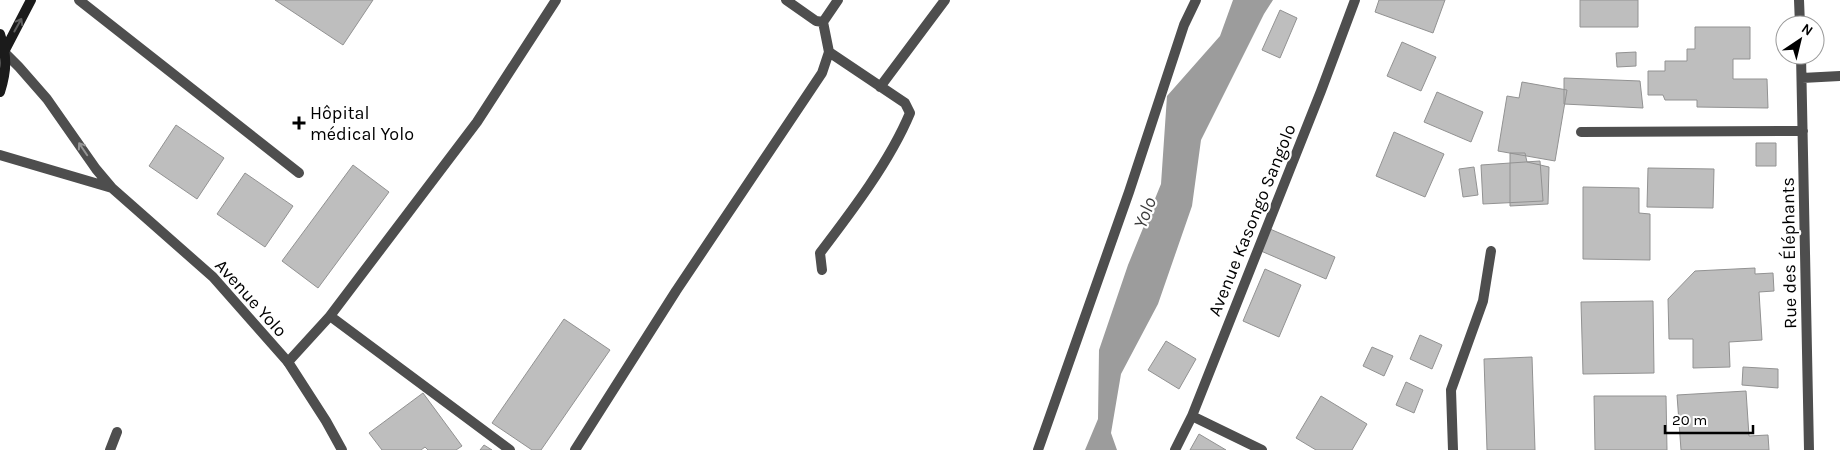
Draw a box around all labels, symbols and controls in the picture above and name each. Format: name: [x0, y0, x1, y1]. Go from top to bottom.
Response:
north arrow: [1775, 15, 1825, 65]
one-way arrow: [14, 18, 24, 33]
text: N: [1798, 20, 1816, 40]
place label: Hôpital médical Yolo: [310, 102, 414, 145]
marker: Hôpital médical Yolo: [292, 116, 306, 130]
street label: Avenue Kasongo Sangolo: [1203, 121, 1301, 319]
one-way arrow: [78, 142, 88, 156]
street label: Rue des Éléphants: [1776, 177, 1801, 329]
water label: Yolo: [1129, 194, 1161, 232]
street label: Avenue Yolo: [210, 255, 292, 341]
scale bar: [1665, 402, 1752, 434]
text: 20 m: [1672, 411, 1707, 429]

